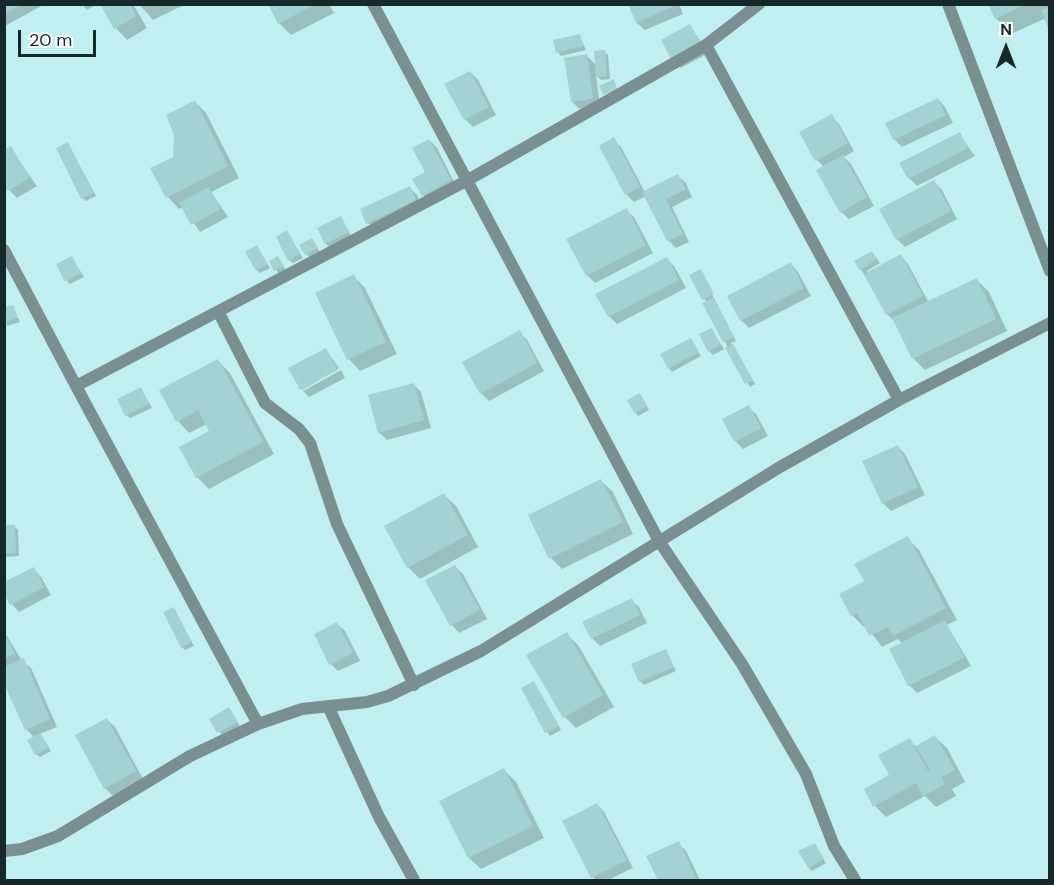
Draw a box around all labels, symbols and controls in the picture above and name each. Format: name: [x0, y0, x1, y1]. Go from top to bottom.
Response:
scale bar: [21, 18, 99, 56]
north arrow: [976, 18, 1036, 78]
text: N: [1000, 19, 1012, 40]
text: 20 m: [29, 28, 72, 52]

